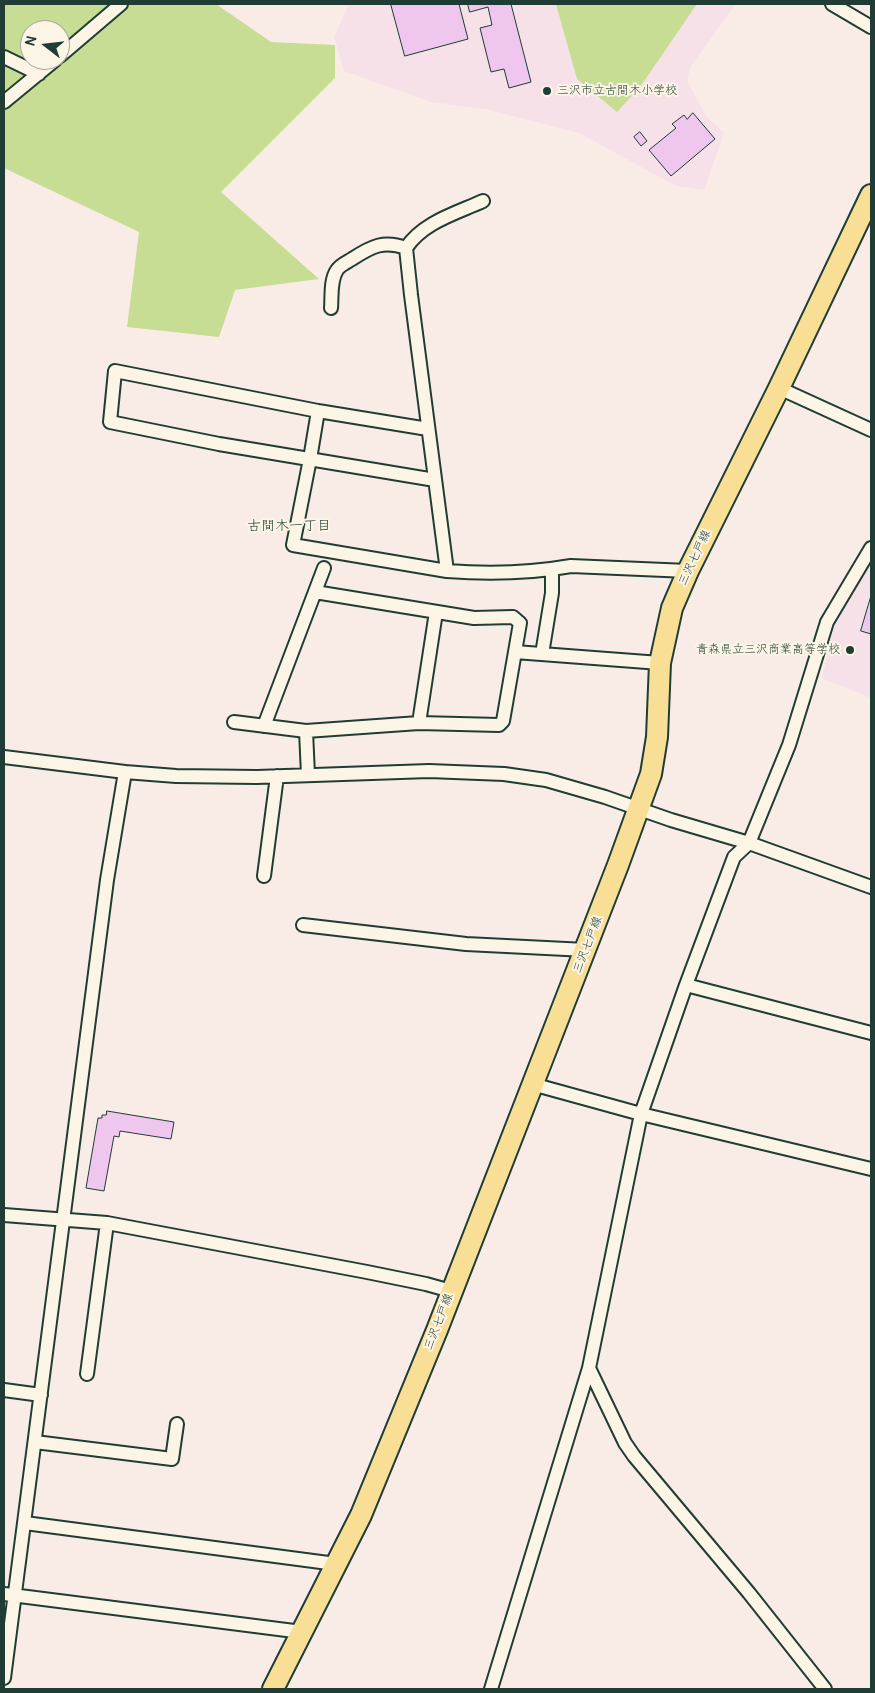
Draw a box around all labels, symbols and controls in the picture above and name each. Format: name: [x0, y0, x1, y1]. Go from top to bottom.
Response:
north arrow: [20, 20, 70, 70]
text: N: [22, 34, 41, 48]
place label: 三沢市立古間木小学校: [557, 84, 677, 98]
marker: 三沢市立古間木小学校: [541, 85, 553, 97]
district label: 古間木一丁目: [247, 518, 331, 534]
street label: 三沢七戸線: [676, 528, 714, 588]
place label: 青森県立三沢商業高等学校: [696, 643, 840, 657]
marker: 青森県立三沢商業高等学校: [844, 644, 856, 656]
street label: 三沢七戸線: [571, 914, 605, 976]
street label: 三沢七戸線: [422, 1291, 456, 1353]

